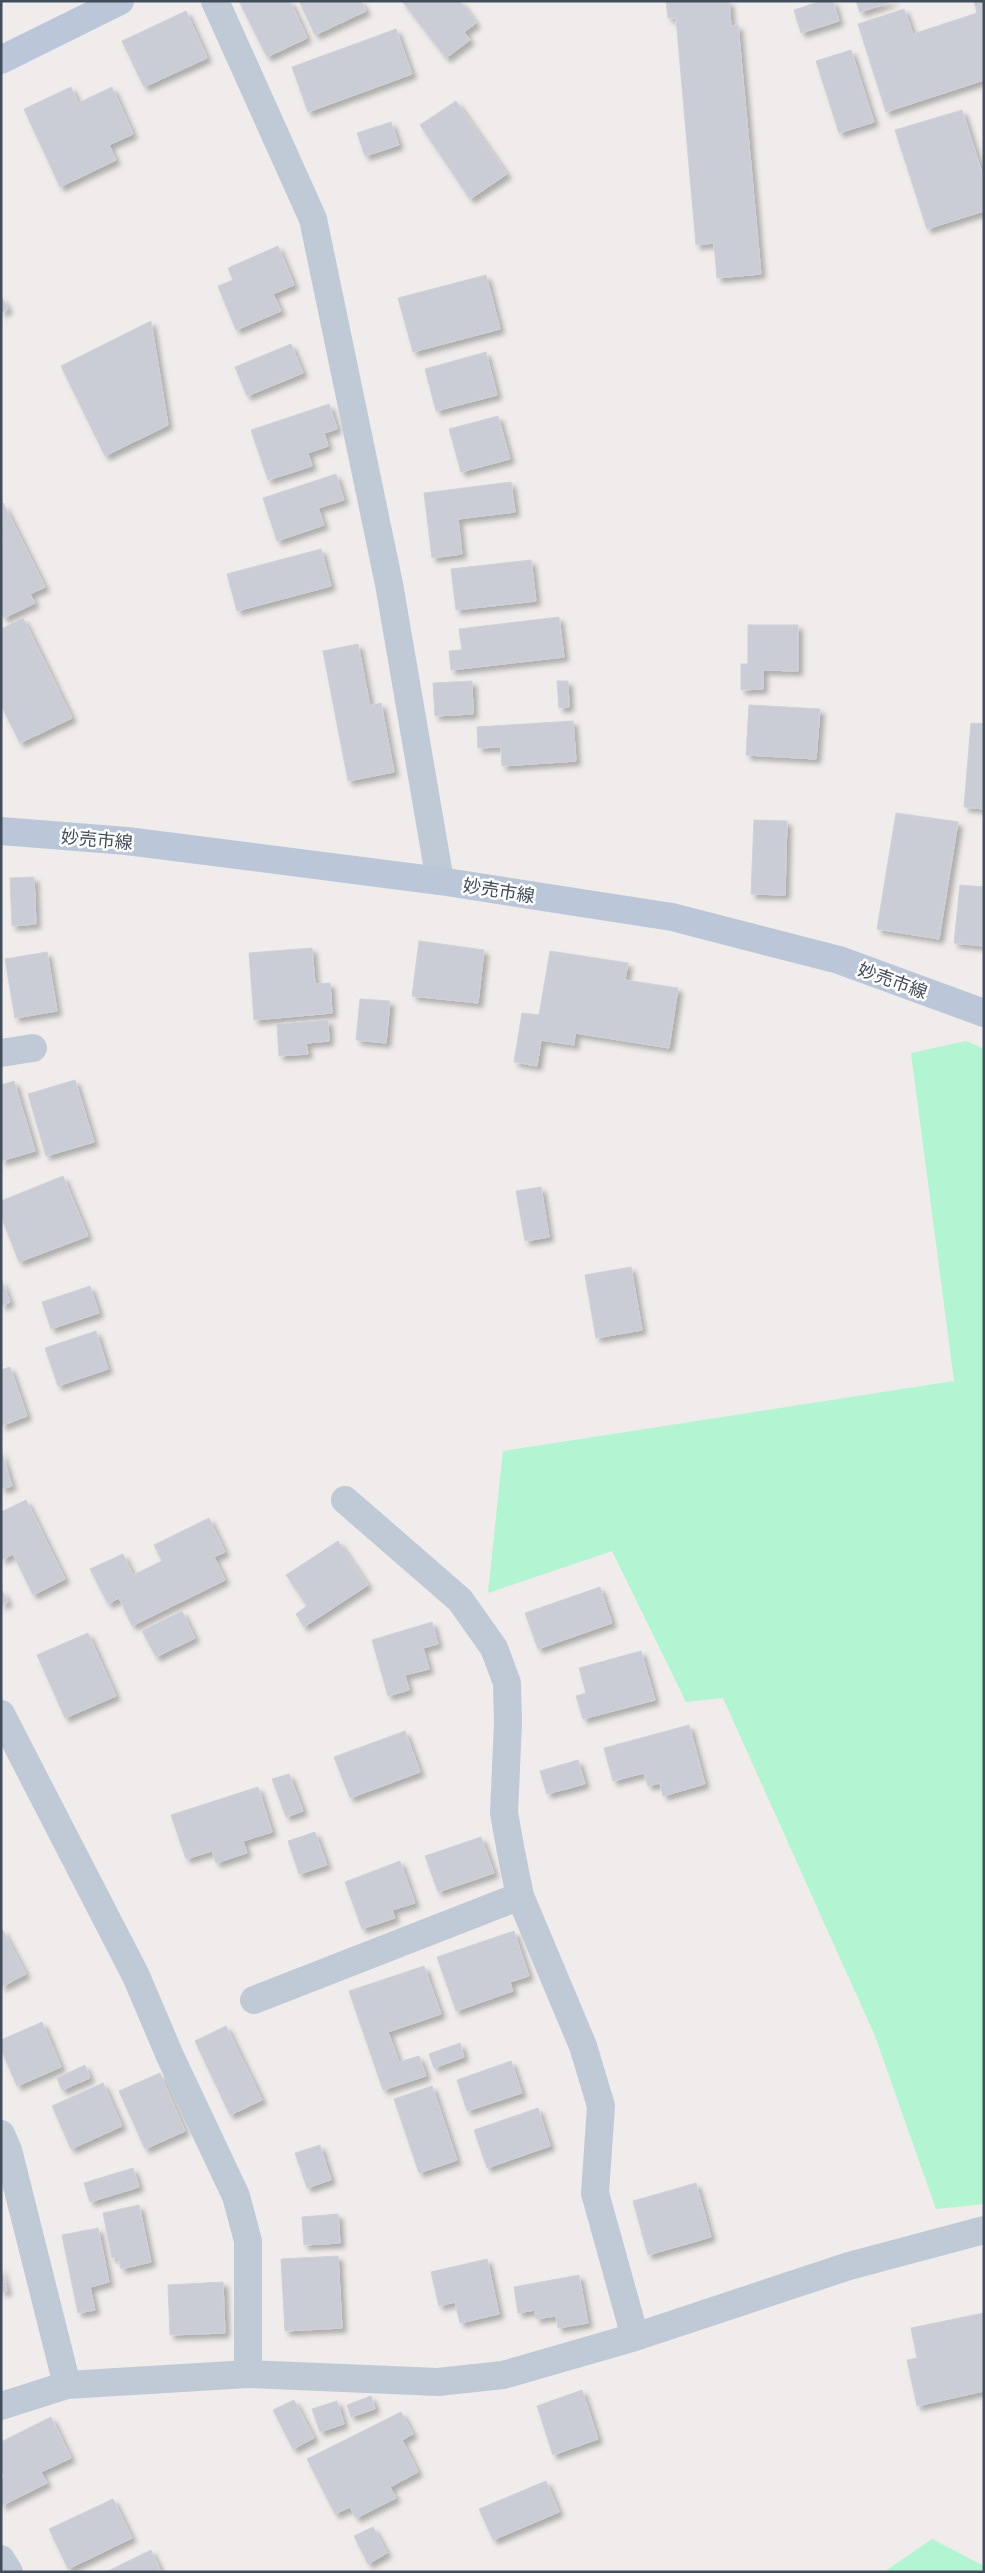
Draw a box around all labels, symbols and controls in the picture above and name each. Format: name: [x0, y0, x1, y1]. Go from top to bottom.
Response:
street label: 妙売市線: [60, 824, 134, 854]
street label: 妙売市線: [462, 873, 536, 907]
street label: 妙売市線: [855, 956, 931, 1004]

